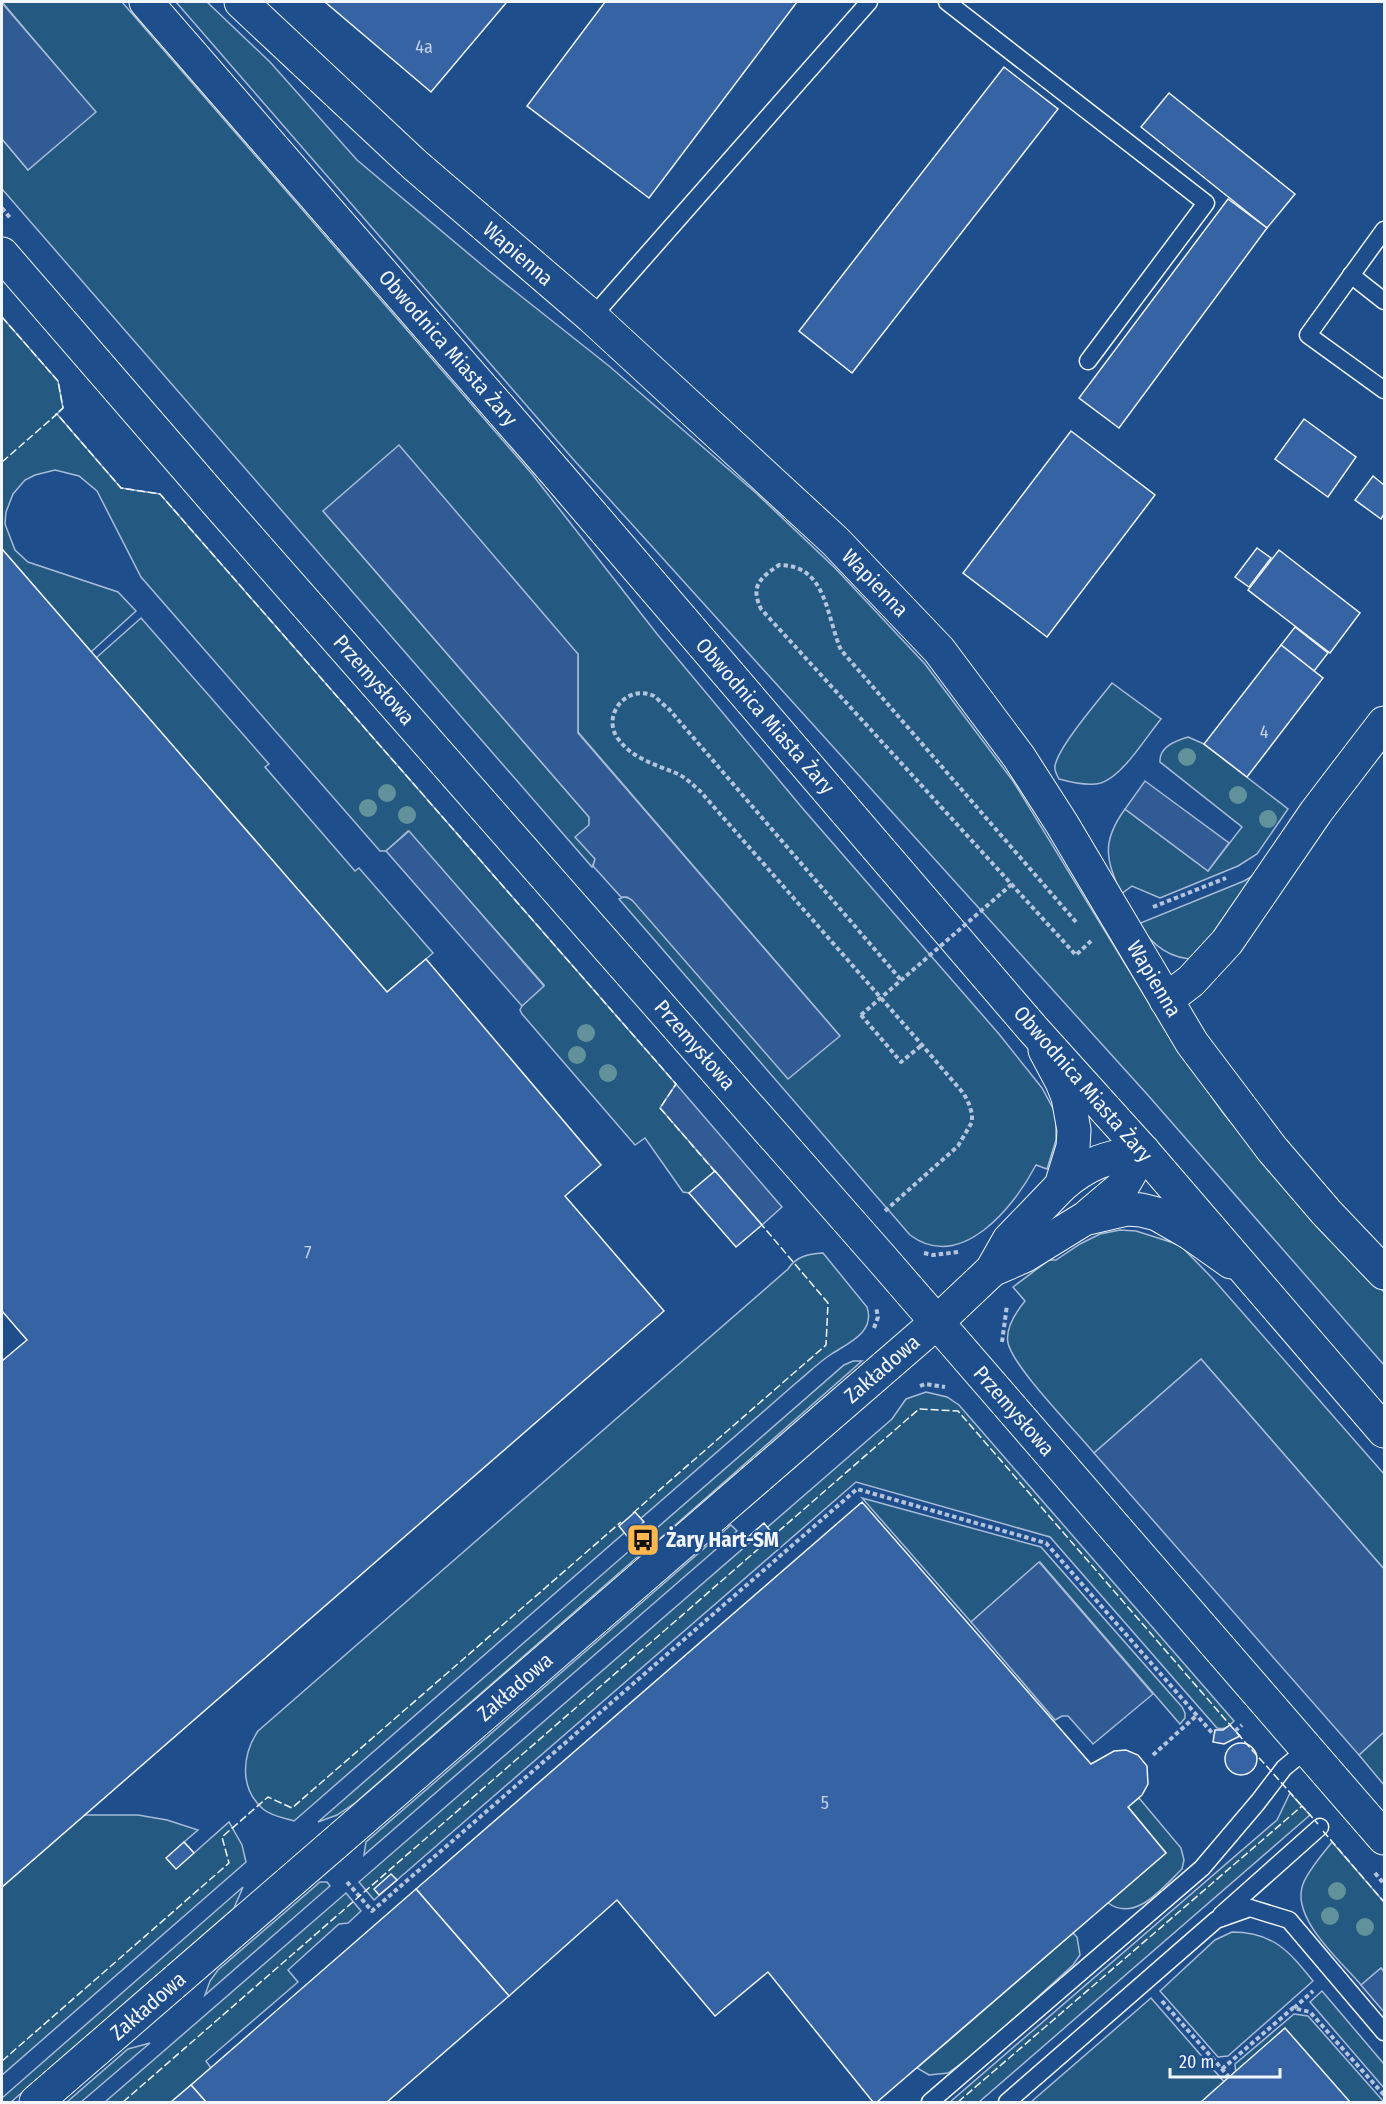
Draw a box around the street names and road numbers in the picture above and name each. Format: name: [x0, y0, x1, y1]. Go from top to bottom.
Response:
street label: Wapienna: [478, 216, 558, 292]
street label: Obwodnica Miasta Żary: [373, 265, 523, 432]
street label: Wapienna: [836, 544, 914, 622]
street label: Przemysłowa: [328, 630, 420, 730]
street label: Obwodnica Miasta Żary: [690, 633, 840, 800]
street label: Wapienna: [1121, 936, 1187, 1022]
street label: Przemysłowa: [649, 995, 741, 1095]
street label: Obwodnica Miasta Żary: [1008, 1001, 1158, 1168]
street label: Zakładowa: [839, 1329, 925, 1409]
street label: Przemysłowa: [968, 1361, 1060, 1461]
street label: Zakładowa: [472, 1647, 558, 1727]
street label: Zakładowa: [105, 1966, 191, 2046]

